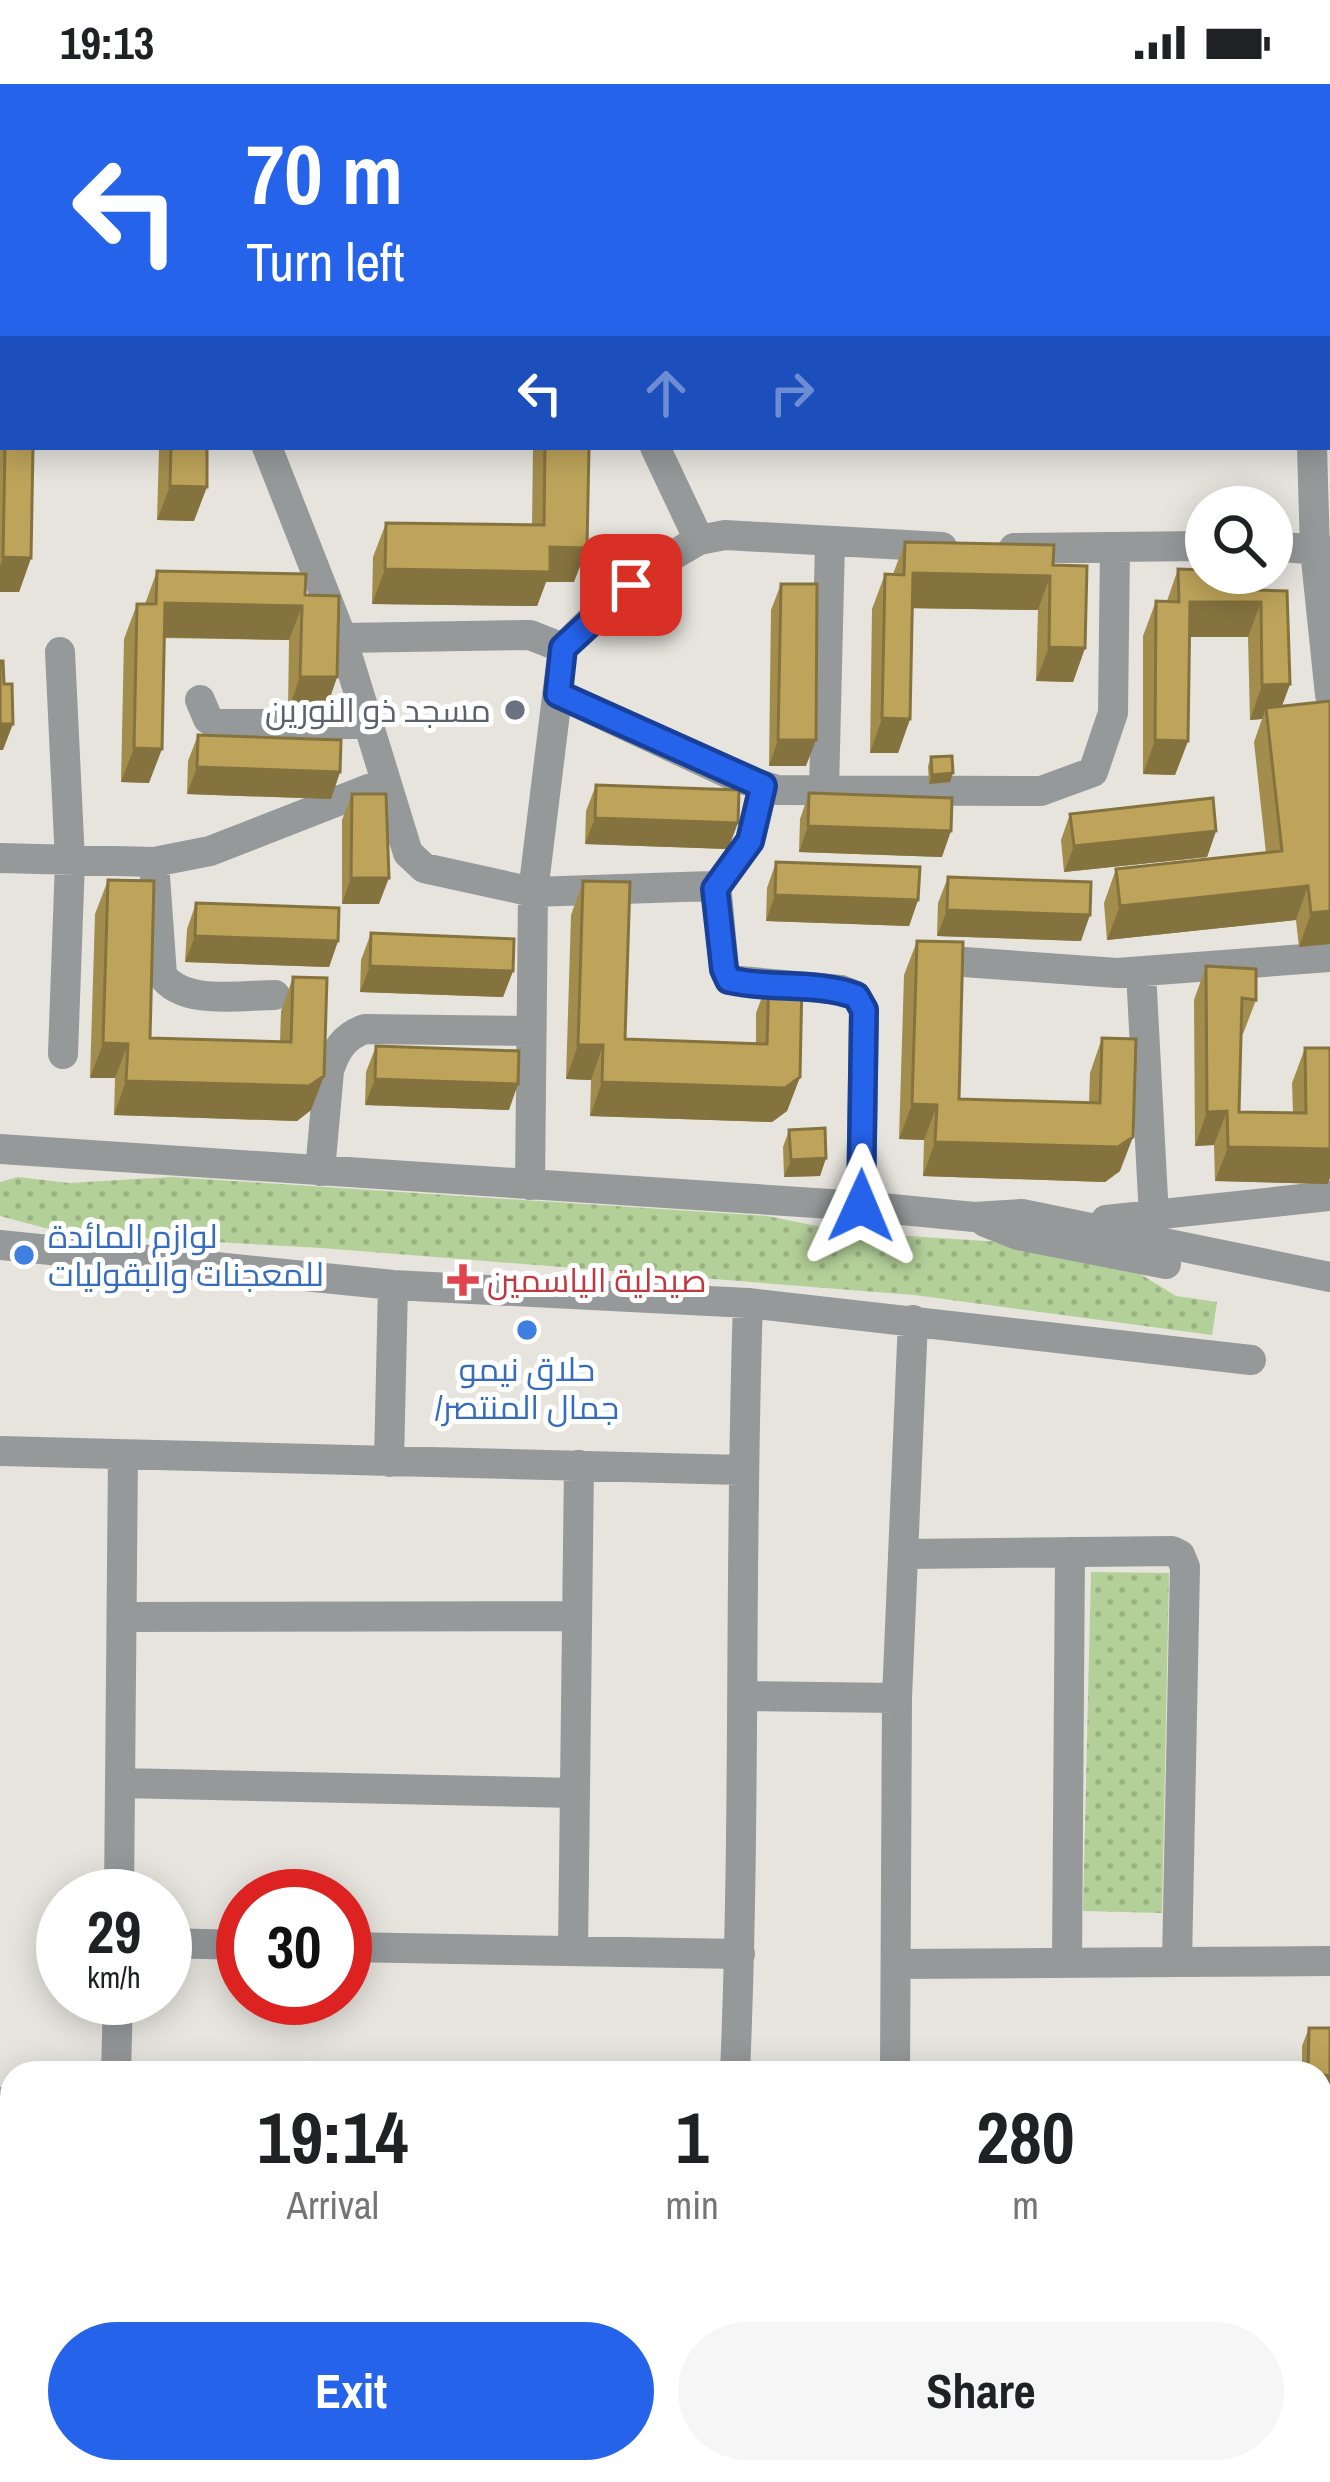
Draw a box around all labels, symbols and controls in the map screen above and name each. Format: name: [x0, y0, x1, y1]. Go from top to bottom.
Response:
text: 19:13: [60, 12, 154, 73]
text: 70 m: [246, 117, 403, 230]
icon: left: [48, 132, 204, 288]
text: Turn left: [246, 225, 405, 298]
icon: left: [507, 360, 573, 426]
icon: ahead: [633, 360, 699, 426]
icon: right: [759, 360, 825, 426]
map controls: [1185, 486, 1293, 594]
button: search: [1185, 486, 1293, 594]
pin: [580, 534, 682, 636]
icon: arrive: [598, 552, 664, 618]
place label: مسجد ذو النورين: [265, 688, 491, 732]
marker: مسجد ذو النورين: [502, 697, 528, 723]
position arrow: [798, 1143, 924, 1269]
place label: لوازم المائدة للمعجنات والبقوليات: [48, 1214, 324, 1296]
marker: لوازم المائدة للمعجنات والبقوليات: [11, 1242, 37, 1268]
place label: صيدلية الياسمين: [487, 1258, 707, 1302]
marker: صيدلية الياسمين: [450, 1267, 476, 1293]
marker: حلاق نيمو /جمال المنتصر: [514, 1317, 540, 1343]
place label: حلاق نيمو /جمال المنتصر: [435, 1347, 619, 1429]
speed limit sign: 30: [216, 1869, 372, 2025]
text: 29: [87, 1891, 141, 1972]
text: km/h: [87, 1957, 141, 1997]
text: 19:14: [257, 2088, 408, 2185]
text: 1: [676, 2088, 709, 2185]
text: 280: [976, 2088, 1075, 2185]
text: Arrival: [287, 2179, 379, 2231]
text: min: [666, 2179, 719, 2231]
text: m: [1012, 2179, 1039, 2231]
button: Exit: [48, 2322, 654, 2460]
button: Share: [678, 2322, 1284, 2460]

